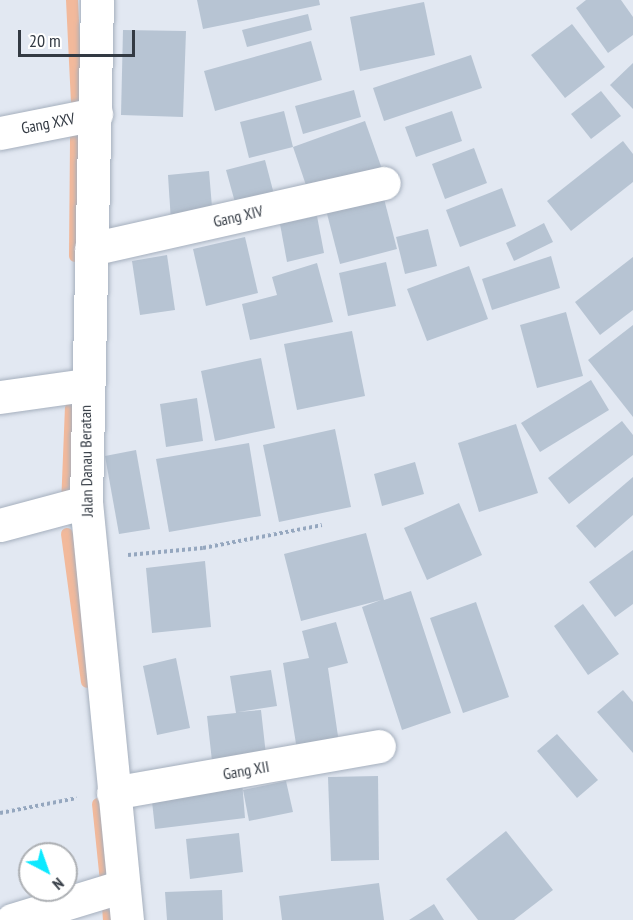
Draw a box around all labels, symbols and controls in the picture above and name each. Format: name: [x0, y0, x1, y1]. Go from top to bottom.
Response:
scale bar: [21, 18, 138, 56]
text: 20 m: [29, 29, 61, 52]
street label: Gang XXV: [19, 108, 77, 138]
street label: Gang XIV: [211, 201, 265, 231]
street label: Jalan Danau Beratan: [75, 405, 97, 517]
street label: Gang XII: [221, 756, 271, 784]
north arrow: [18, 842, 78, 902]
text: N: [49, 874, 68, 894]

